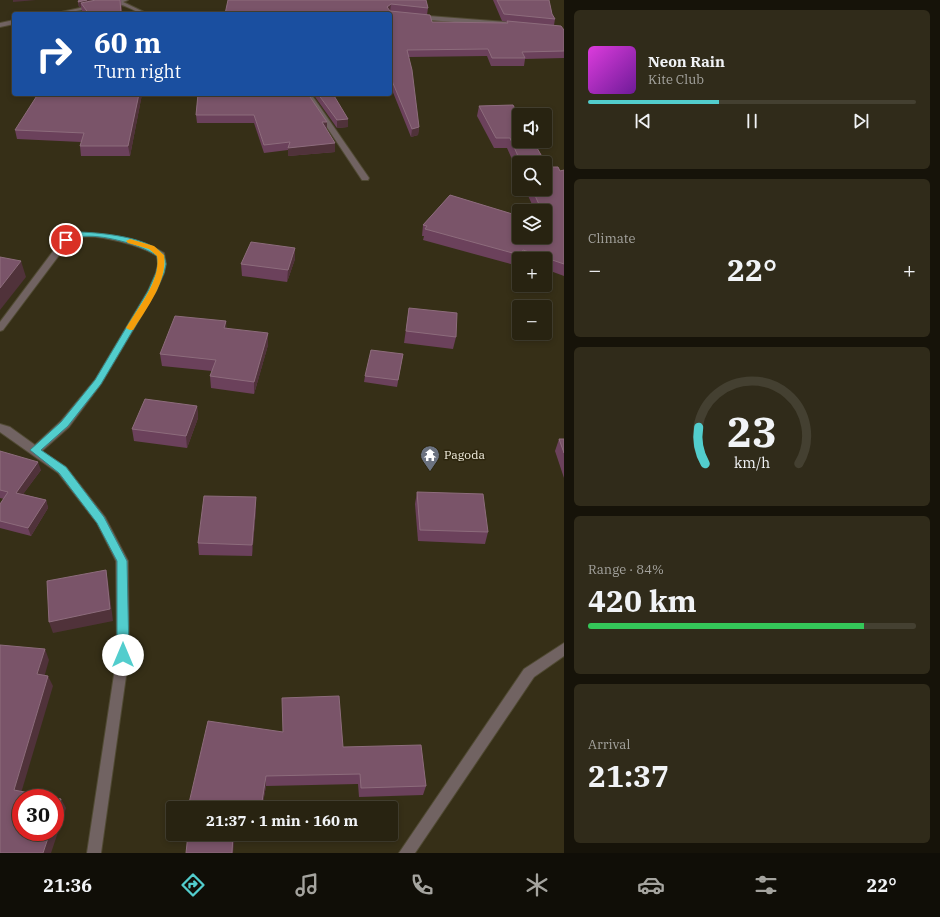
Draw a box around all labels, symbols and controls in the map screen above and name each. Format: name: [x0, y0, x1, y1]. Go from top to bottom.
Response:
text: 60 m: [94, 24, 161, 61]
icon: right: [28, 28, 80, 80]
text: Neon Rain: [648, 52, 725, 71]
text: Turn right: [94, 60, 181, 83]
text: Kite Club: [648, 71, 704, 88]
map controls: [512, 108, 552, 340]
button: sound: [512, 108, 552, 148]
icon: previous: [632, 110, 654, 132]
icon: pause: [741, 110, 763, 132]
icon: next: [850, 110, 872, 132]
button: search: [512, 156, 552, 196]
button: layers: [512, 204, 552, 244]
pin: [49, 223, 83, 257]
icon: arrive: [55, 229, 77, 251]
text: Climate: [588, 230, 635, 247]
text: 22°: [727, 250, 777, 289]
button: +: [512, 252, 552, 292]
text: −: [588, 255, 601, 284]
text: +: [903, 255, 916, 284]
button: −: [512, 300, 552, 340]
text: 23: [727, 404, 777, 458]
temple icon: Pagoda: [419, 444, 441, 472]
place label: Pagoda: [444, 447, 485, 462]
text: km/h: [734, 453, 770, 472]
text: Range · 84%: [588, 561, 664, 578]
text: 420 km: [588, 581, 697, 620]
position arrow: [102, 634, 144, 676]
text: Arrival: [588, 736, 630, 753]
text: 21:37: [588, 756, 669, 795]
speed limit sign: 30: [12, 789, 64, 841]
text: 21:37 · 1 min · 160 m: [206, 811, 358, 830]
icon: directions: [179, 871, 207, 899]
icon: music: [293, 871, 321, 899]
icon: phone: [408, 871, 436, 899]
icon: climate: [523, 871, 551, 899]
icon: car: [637, 871, 665, 899]
icon: filters: [752, 871, 780, 899]
text: 21:36: [43, 874, 92, 897]
text: 22°: [867, 874, 897, 897]

